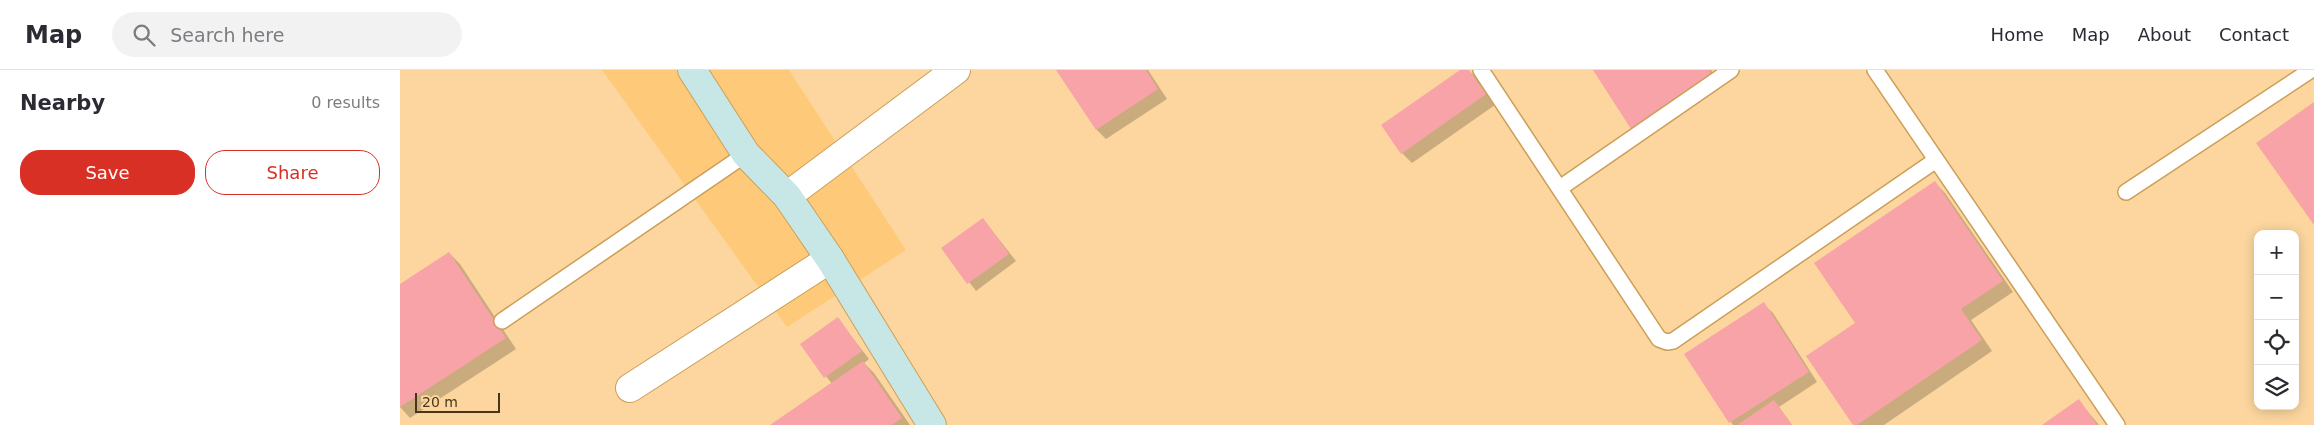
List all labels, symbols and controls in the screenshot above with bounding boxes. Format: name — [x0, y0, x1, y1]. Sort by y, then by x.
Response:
search box — [112, 12, 462, 57]
text: Map — [25, 21, 82, 49]
icon: search — [130, 21, 158, 49]
text: Search here — [170, 24, 284, 46]
text: Home — [1991, 24, 2044, 45]
text: Map — [2072, 24, 2110, 45]
text: About — [2138, 24, 2191, 45]
text: Contact — [2219, 24, 2289, 45]
text: Nearby — [20, 91, 105, 115]
text: 0 results — [311, 93, 380, 112]
button: Save — [20, 150, 195, 195]
button: Share — [205, 150, 380, 195]
map controls — [2254, 230, 2299, 410]
button: + — [2254, 230, 2299, 275]
button: − — [2254, 275, 2299, 320]
button: locate — [2254, 320, 2299, 365]
button: layers — [2254, 365, 2299, 410]
scale bar — [415, 390, 500, 413]
text: 20 m — [422, 394, 458, 410]

